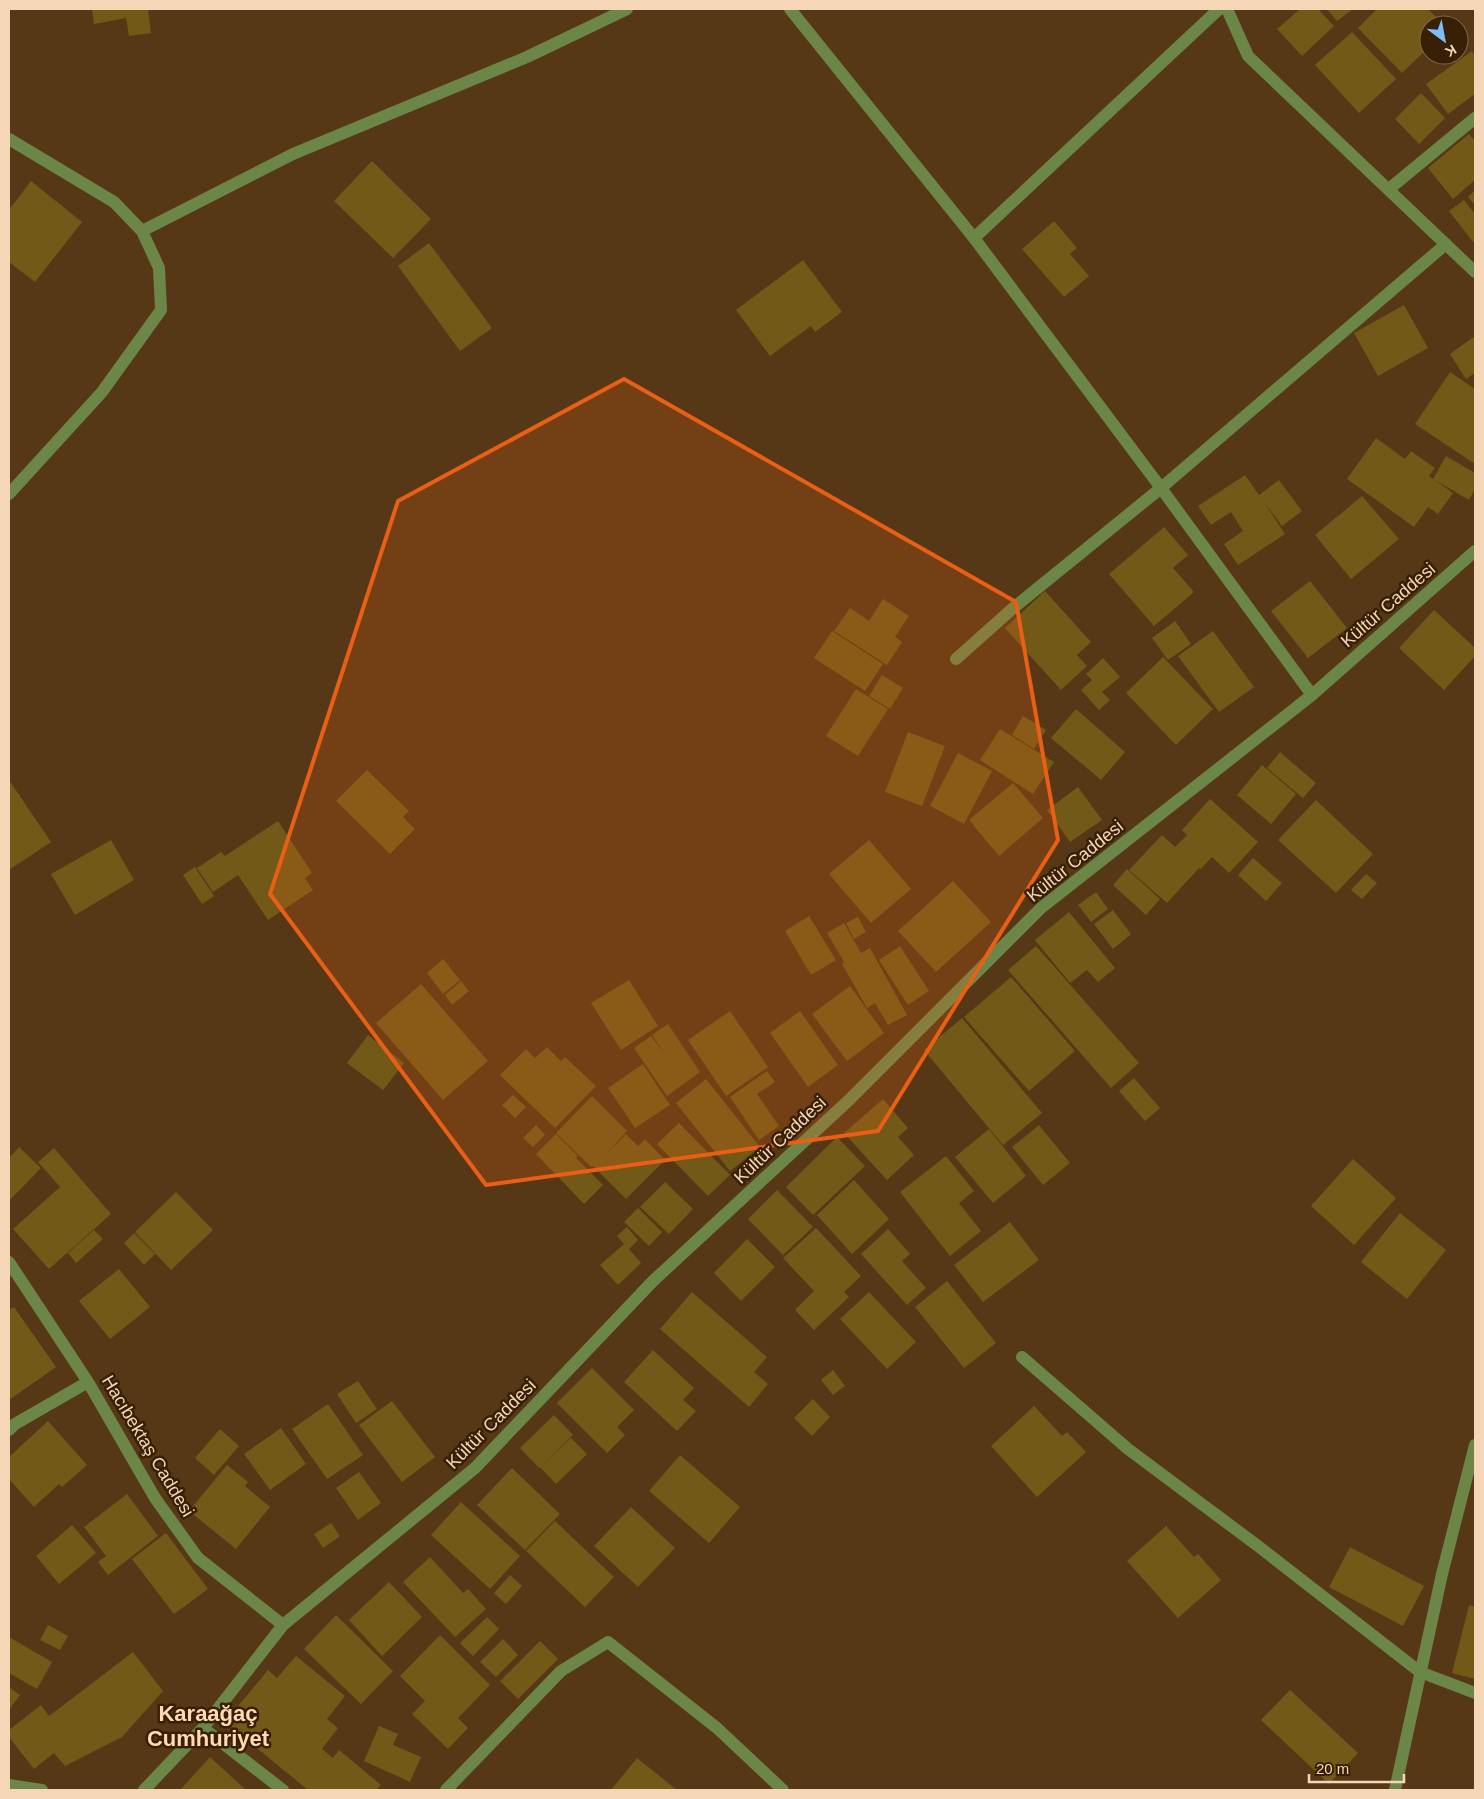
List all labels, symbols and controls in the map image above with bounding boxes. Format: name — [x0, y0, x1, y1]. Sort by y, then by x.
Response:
north arrow — [1419, 15, 1469, 65]
text: K — [1442, 42, 1459, 60]
street label: Kültür Caddesi — [1337, 559, 1439, 651]
street label: Kültür Caddesi — [1023, 816, 1127, 906]
street label: Kültür Caddesi — [730, 1092, 830, 1188]
street label: Hacıbektaş Caddesi — [98, 1372, 198, 1520]
street label: Kültür Caddesi — [442, 1375, 540, 1473]
district label: Karaağaç Cumhuriyet — [147, 1701, 270, 1751]
scale bar — [1309, 1752, 1404, 1784]
text: 20 m — [1316, 1760, 1349, 1777]

